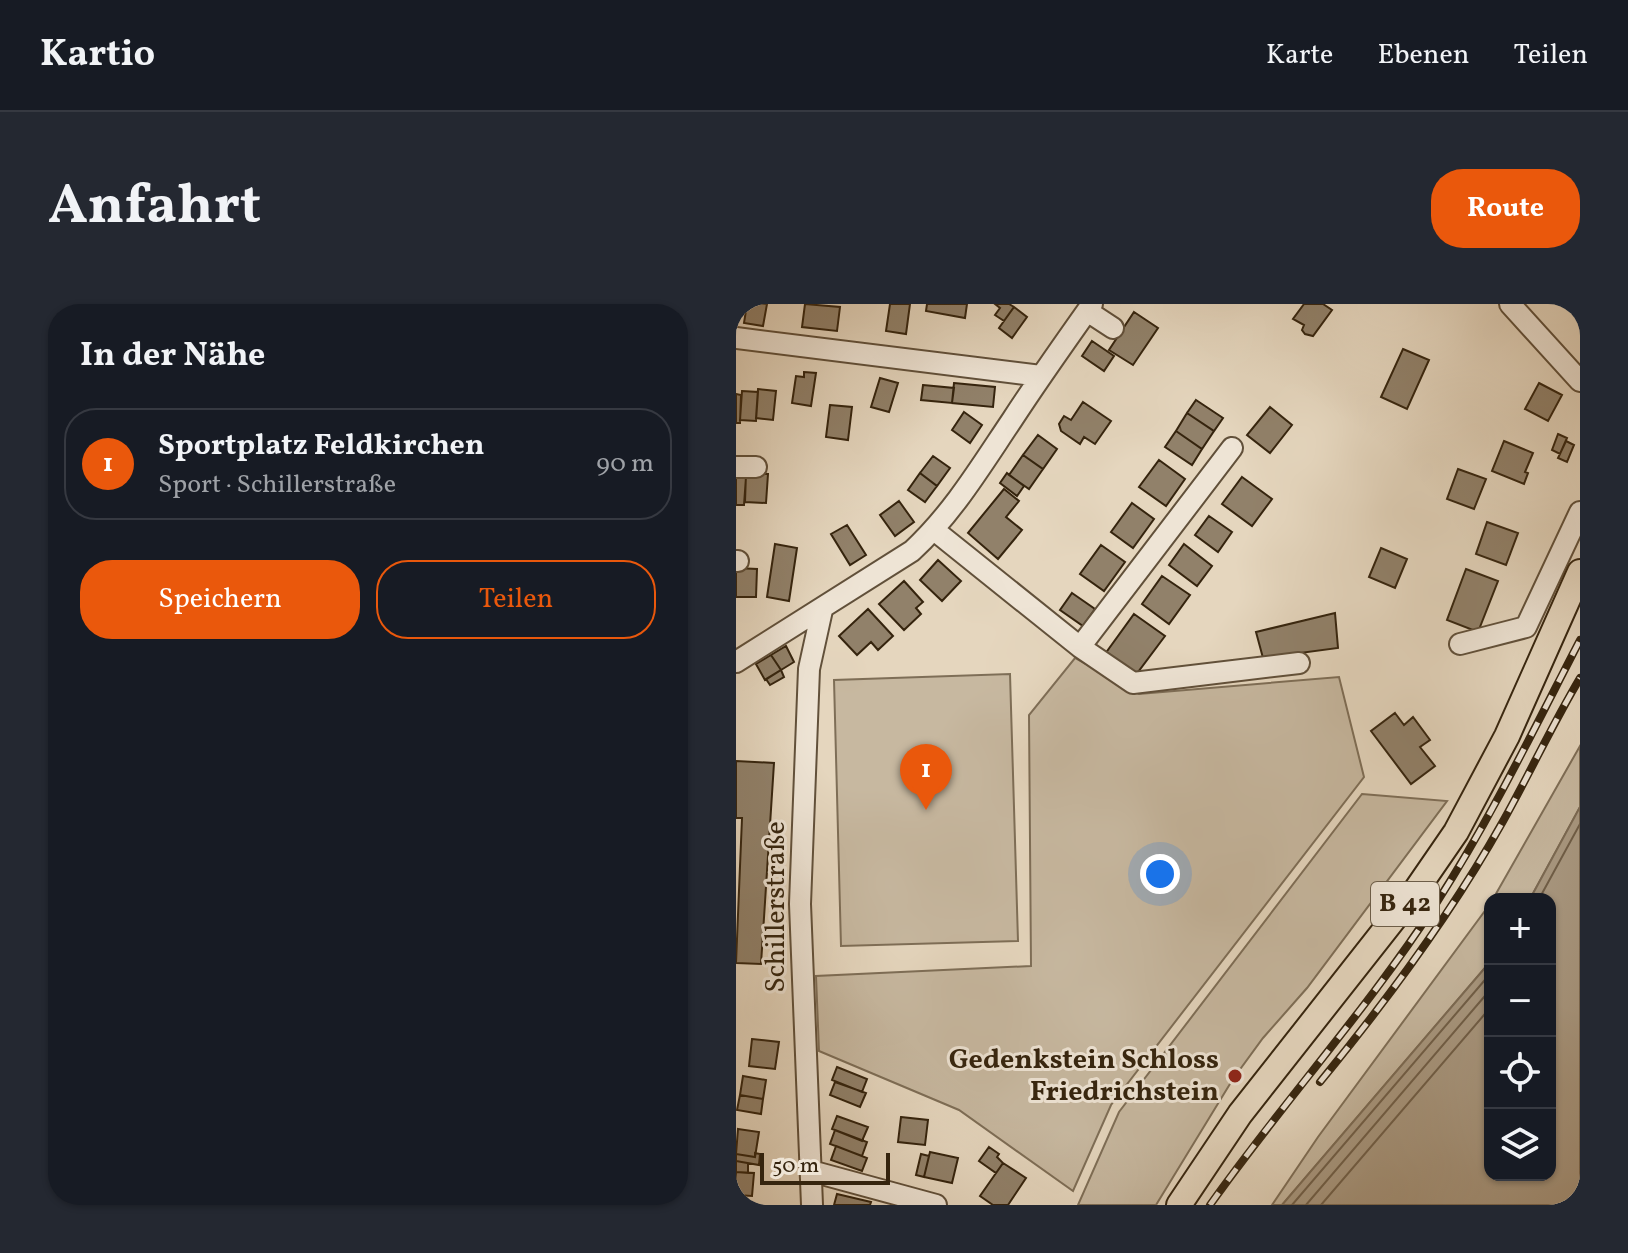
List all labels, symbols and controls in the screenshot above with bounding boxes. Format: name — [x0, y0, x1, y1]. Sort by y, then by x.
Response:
text: Kartio — [40, 29, 155, 82]
text: Karte — [1266, 36, 1333, 75]
text: Ebenen — [1377, 36, 1470, 75]
text: Teilen — [1514, 36, 1588, 75]
text: Anfahrt — [48, 169, 261, 247]
button: Route — [1431, 169, 1580, 248]
text: In der Nähe — [80, 333, 265, 380]
text: Sportplatz Feldkirchen — [158, 425, 485, 467]
text: 1 — [103, 446, 113, 482]
text: 90 m — [596, 446, 654, 482]
text: Sport · Schillerstraße — [158, 467, 396, 503]
button: Speichern — [80, 560, 360, 639]
button: Teilen — [376, 560, 656, 639]
pin: 1 — [900, 744, 952, 810]
street label: Schillerstraße — [757, 821, 796, 993]
your location — [1140, 854, 1180, 894]
road number: B 42 — [1371, 882, 1439, 926]
map controls — [1484, 893, 1556, 1181]
button: + — [1484, 893, 1556, 965]
button: − — [1484, 965, 1556, 1037]
button: locate — [1484, 1037, 1556, 1109]
place label: Gedenkstein Schloss Friedrichstein — [949, 1041, 1219, 1112]
marker: Gedenkstein Schloss Friedrichstein — [1226, 1067, 1244, 1085]
button: layers — [1484, 1109, 1556, 1181]
scale bar — [760, 1149, 890, 1185]
text: 50 m — [772, 1151, 819, 1182]

